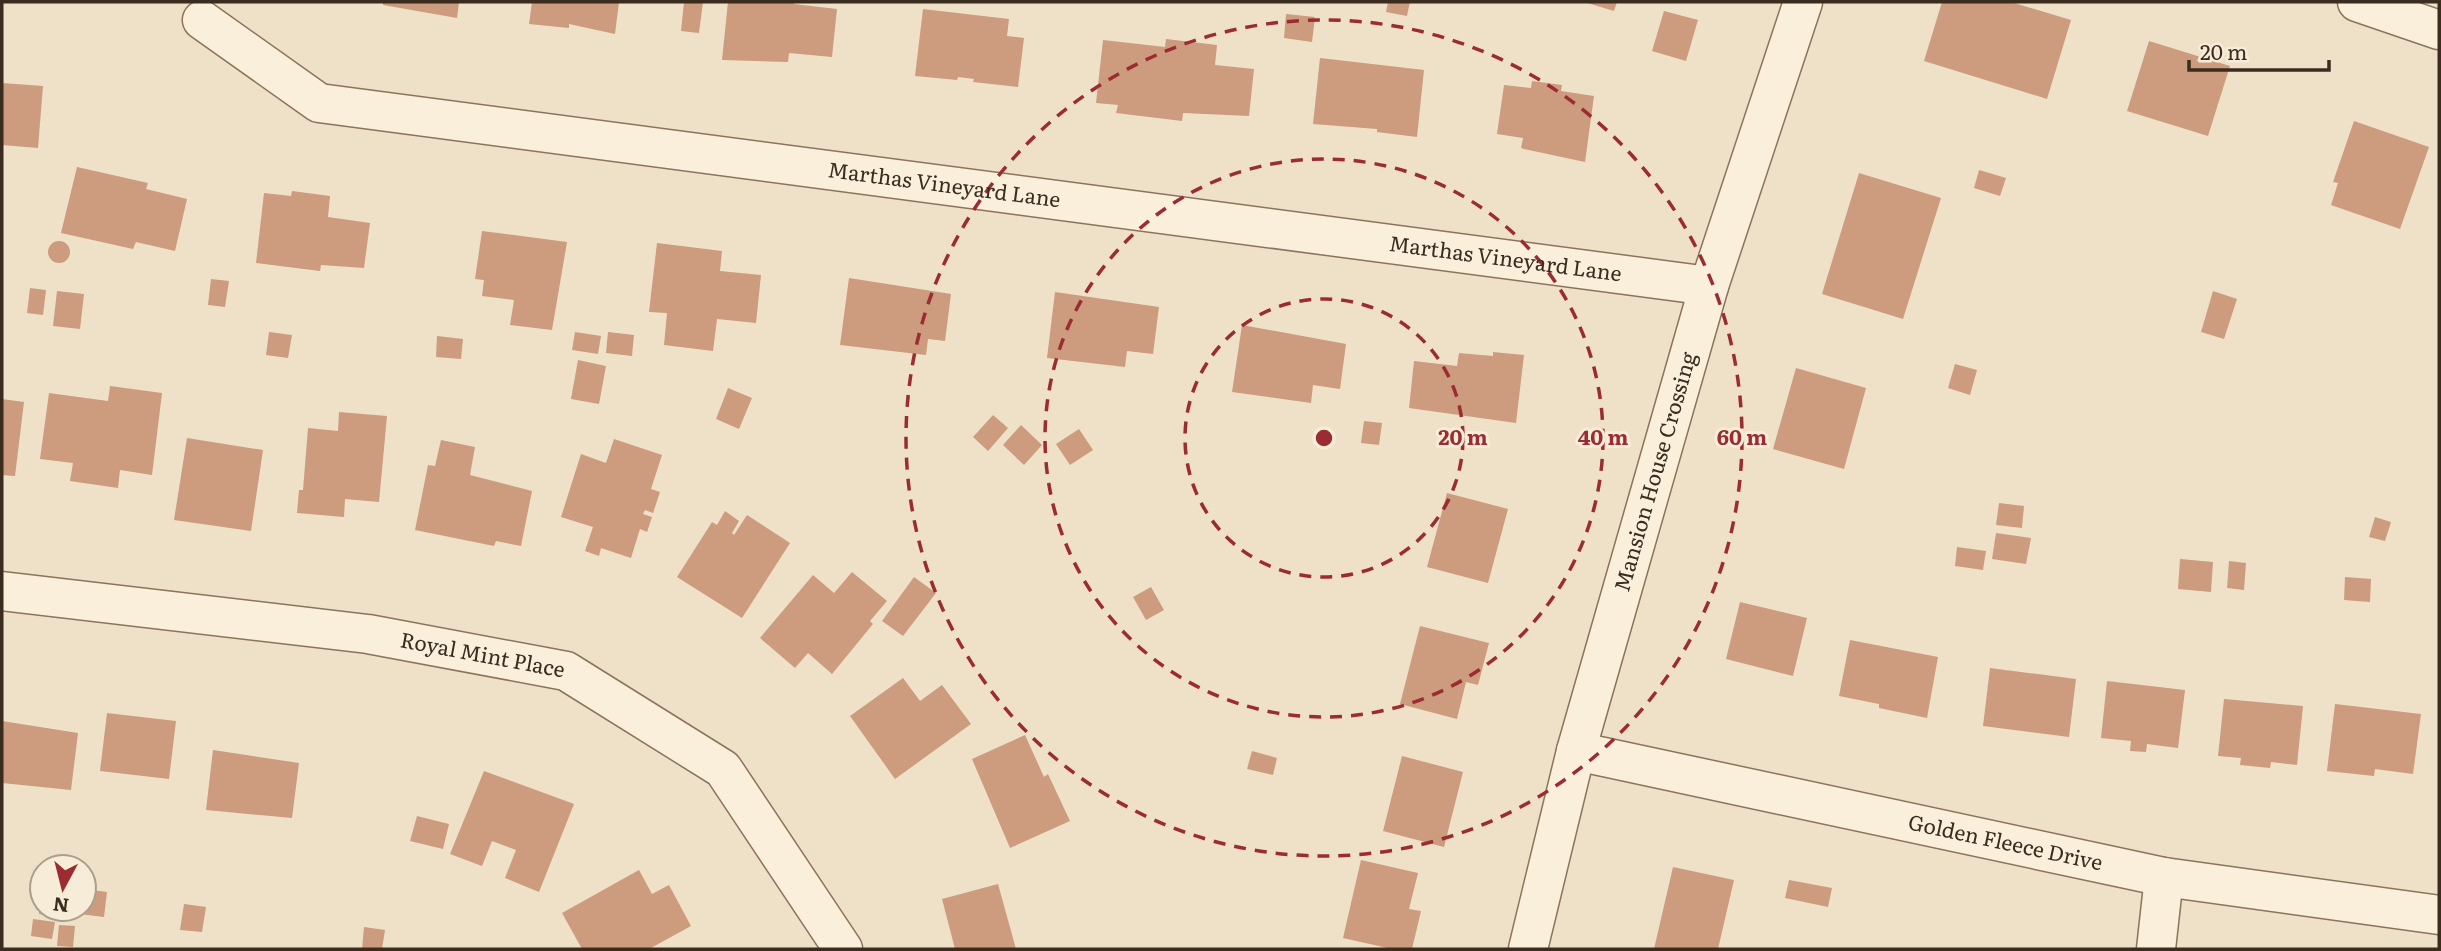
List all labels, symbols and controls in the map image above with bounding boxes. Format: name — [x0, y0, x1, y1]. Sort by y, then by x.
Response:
scale bar — [2189, 28, 2329, 72]
text: 20 m — [2200, 35, 2247, 66]
street label: Marthas Vineyard Lane — [826, 152, 1063, 214]
street label: Marthas Vineyard Lane — [1387, 226, 1624, 287]
street label: Mansion House Crossing — [1604, 348, 1702, 595]
text: 20 m — [1438, 420, 1488, 451]
text: 40 m — [1578, 420, 1628, 451]
text: 60 m — [1717, 420, 1767, 451]
centre of rings — [1312, 426, 1336, 450]
street label: Royal Mint Place — [398, 622, 568, 684]
street label: Golden Fleece Drive — [1906, 805, 2106, 876]
north arrow — [28, 853, 98, 923]
text: N — [51, 891, 70, 921]

